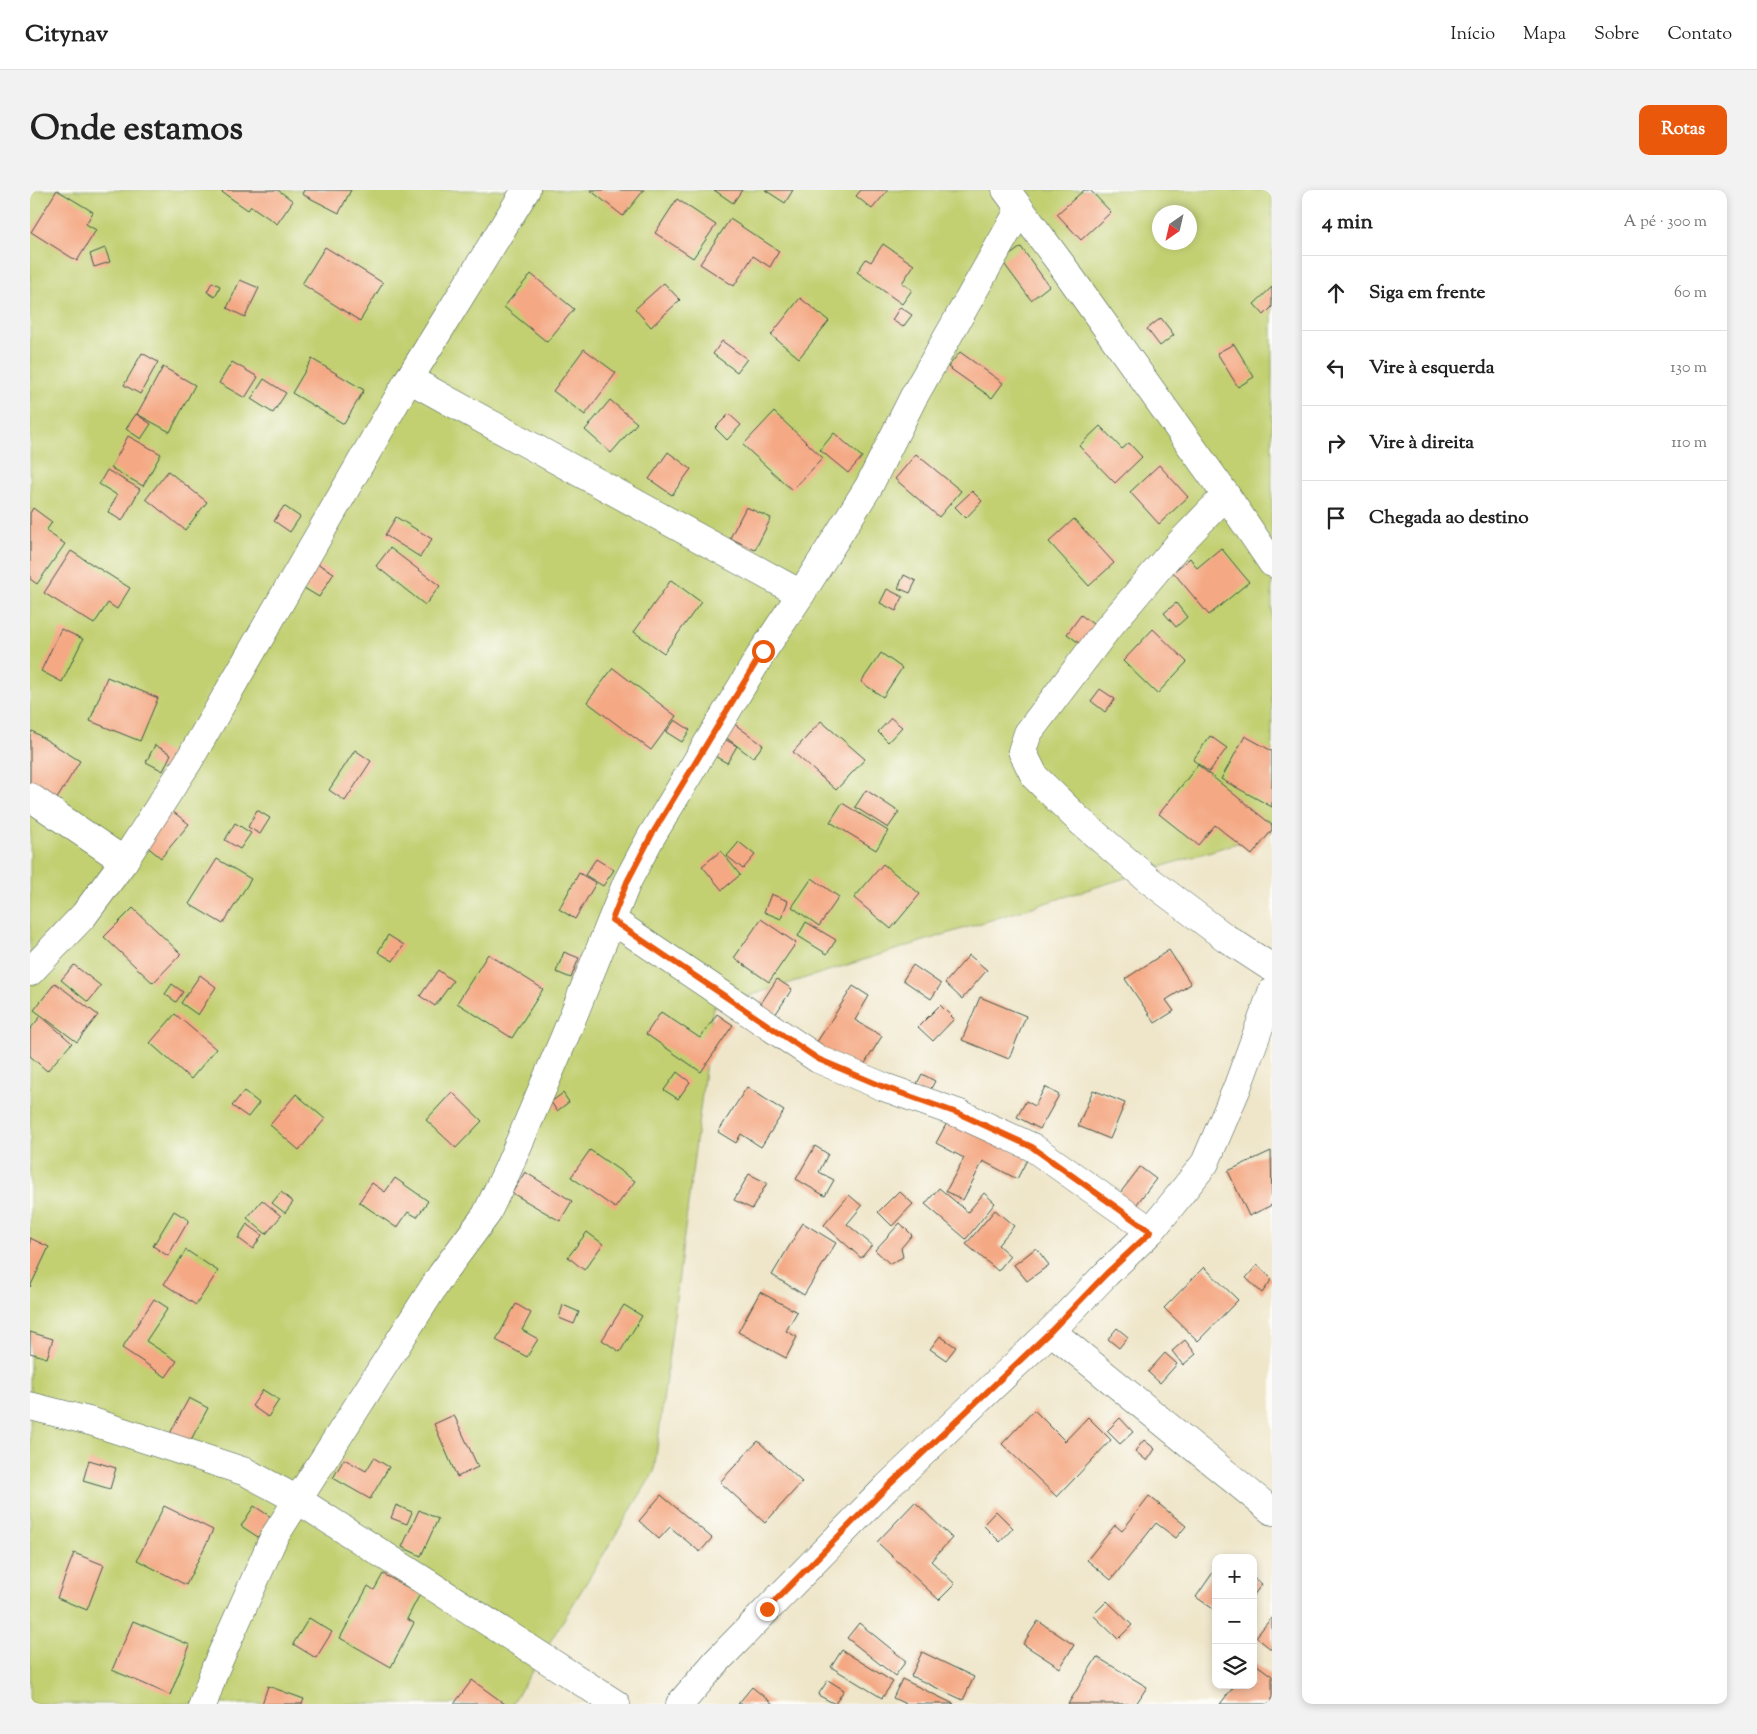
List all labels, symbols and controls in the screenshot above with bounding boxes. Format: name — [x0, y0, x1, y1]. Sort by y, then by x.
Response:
text: Citynav — [25, 18, 108, 52]
text: Início — [1450, 22, 1495, 48]
text: Mapa — [1523, 22, 1566, 48]
text: Sobre — [1594, 22, 1639, 48]
text: Contato — [1667, 22, 1732, 48]
text: Onde estamos — [30, 105, 243, 156]
button: Rotas — [1639, 105, 1727, 155]
north arrow — [1152, 205, 1197, 250]
text: 4 min — [1322, 208, 1373, 238]
text: A pé · 300 m — [1624, 211, 1707, 234]
icon: ahead — [1322, 279, 1350, 307]
text: Siga em frente — [1369, 280, 1485, 307]
text: 60 m — [1674, 282, 1707, 305]
icon: left — [1322, 354, 1350, 382]
text: Vire à esquerda — [1369, 355, 1495, 382]
text: 130 m — [1670, 357, 1707, 380]
icon: right — [1322, 429, 1350, 457]
text: Vire à direita — [1369, 430, 1474, 457]
text: 110 m — [1671, 432, 1707, 455]
icon: arrive — [1322, 504, 1350, 532]
text: Chegada ao destino — [1369, 505, 1529, 532]
route start — [752, 640, 775, 663]
map controls — [1212, 1554, 1257, 1689]
button: + — [1212, 1554, 1257, 1599]
route end — [756, 1598, 779, 1621]
button: − — [1212, 1599, 1257, 1644]
button: layers — [1212, 1644, 1257, 1689]

